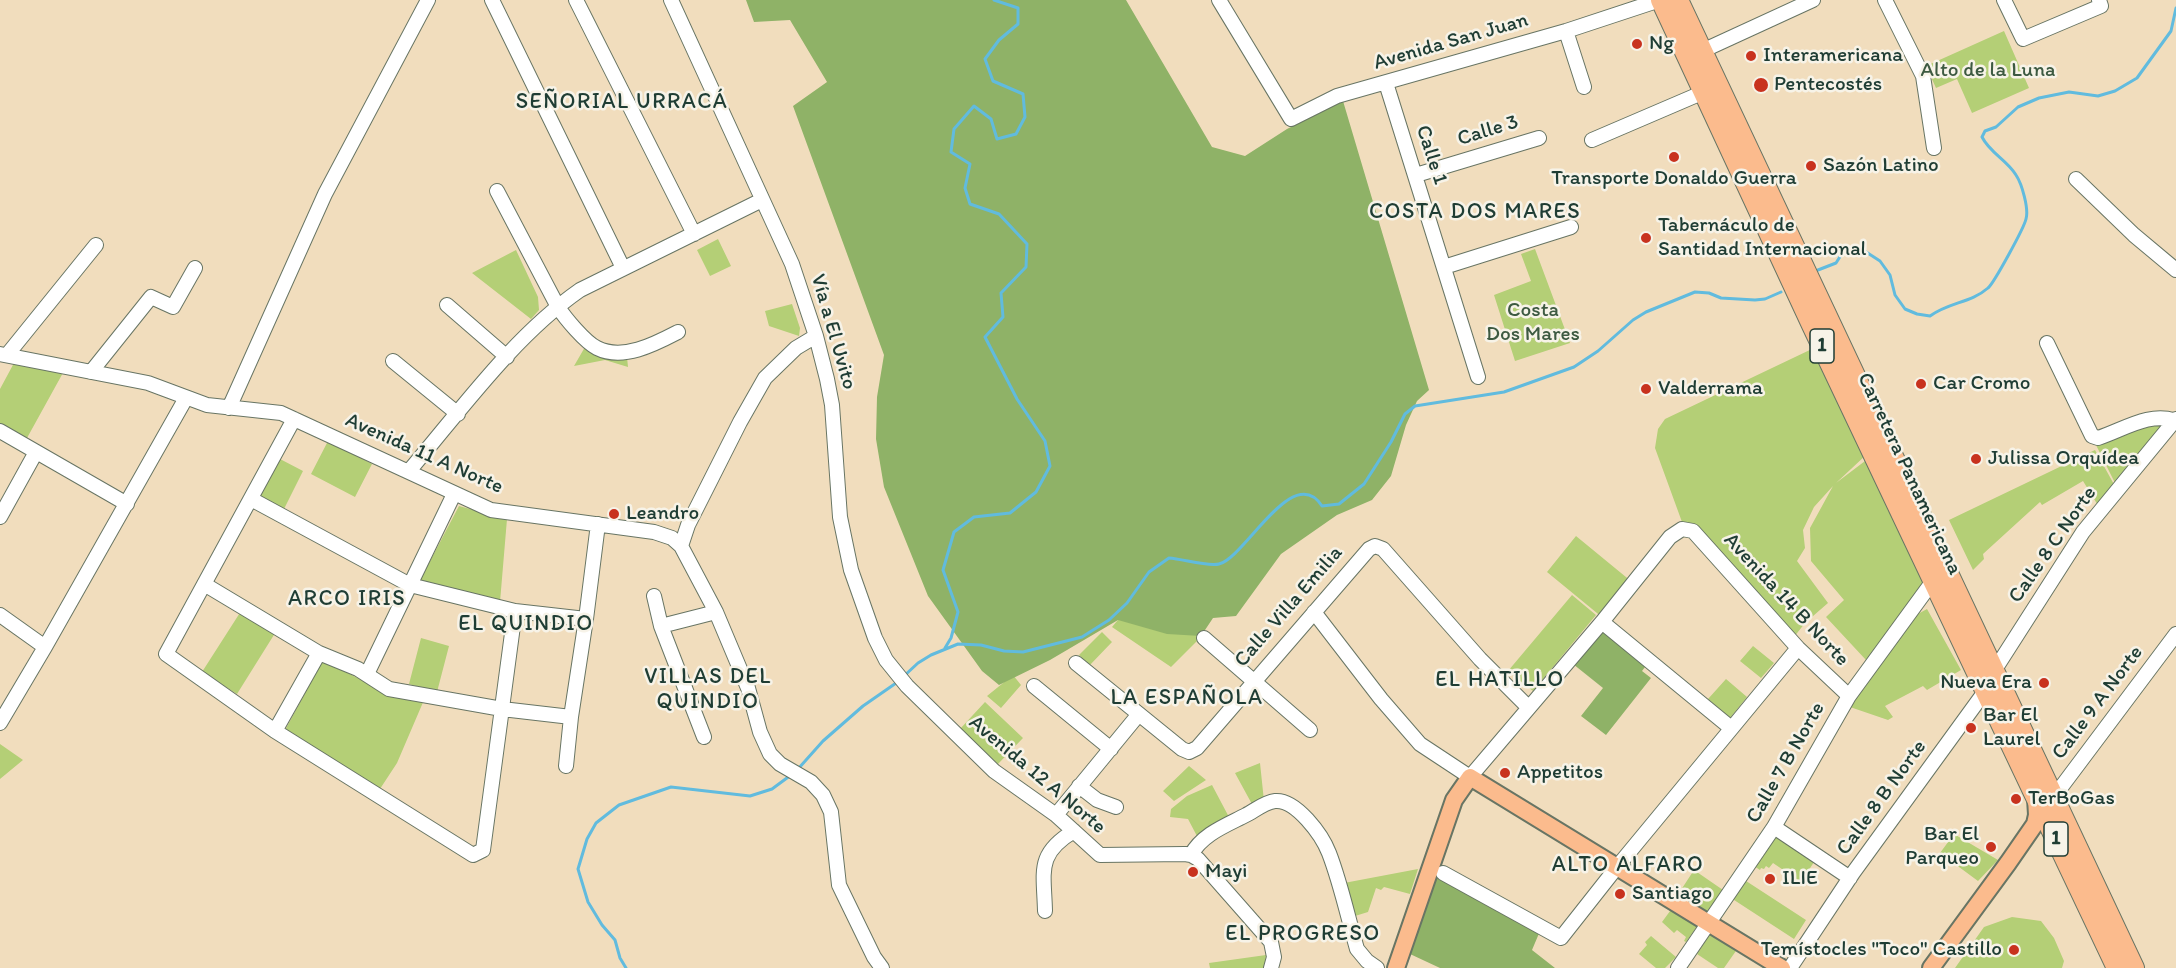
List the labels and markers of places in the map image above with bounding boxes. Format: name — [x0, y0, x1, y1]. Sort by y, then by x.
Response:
place label: Ng — [1649, 31, 1674, 57]
marker: Ng — [1630, 37, 1644, 51]
place label: Interamericana — [1763, 43, 1903, 69]
marker: Interamericana — [1744, 49, 1758, 63]
place label: Pentecostés — [1774, 72, 1882, 98]
marker: Pentecostés — [1752, 76, 1770, 94]
marker: Transporte Donaldo Guerra — [1667, 150, 1681, 164]
place label: Sazón Latino — [1823, 153, 1939, 179]
marker: Sazón Latino — [1804, 159, 1818, 173]
place label: Transporte Donaldo Guerra — [1551, 166, 1797, 192]
place label: Tabernáculo de Santidad Internacional — [1658, 213, 1866, 263]
marker: Tabernáculo de Santidad Internacional — [1639, 231, 1653, 245]
place label: Car Cromo — [1933, 371, 2030, 397]
place label: Valderrama — [1658, 376, 1763, 402]
marker: Car Cromo — [1914, 377, 1928, 391]
marker: Valderrama — [1639, 382, 1653, 396]
place label: Julissa Orquídea — [1988, 446, 2139, 472]
marker: Julissa Orquídea — [1969, 452, 1983, 466]
place label: Leandro — [626, 501, 699, 527]
marker: Leandro — [607, 507, 621, 521]
place label: Nueva Era — [1940, 670, 2032, 696]
marker: Nueva Era — [2037, 676, 2051, 690]
place label: Bar El Laurel — [1983, 703, 2040, 753]
marker: Bar El Laurel — [1964, 721, 1978, 735]
place label: Appetitos — [1517, 760, 1603, 786]
marker: Appetitos — [1498, 766, 1512, 780]
place label: TerBoGas — [2028, 786, 2115, 812]
marker: TerBoGas — [2009, 792, 2023, 806]
place label: Bar El Parqueo — [1905, 822, 1979, 872]
marker: Bar El Parqueo — [1984, 840, 1998, 854]
place label: Mayi — [1205, 859, 1247, 885]
marker: Mayi — [1186, 865, 1200, 879]
place label: ILIE — [1782, 866, 1818, 892]
marker: ILIE — [1763, 872, 1777, 886]
place label: Santiago — [1632, 881, 1712, 907]
marker: Santiago — [1613, 887, 1627, 901]
place label: Temístocles "Toco" Castillo — [1761, 937, 2002, 963]
marker: Temístocles "Toco" Castillo — [2007, 943, 2021, 957]

